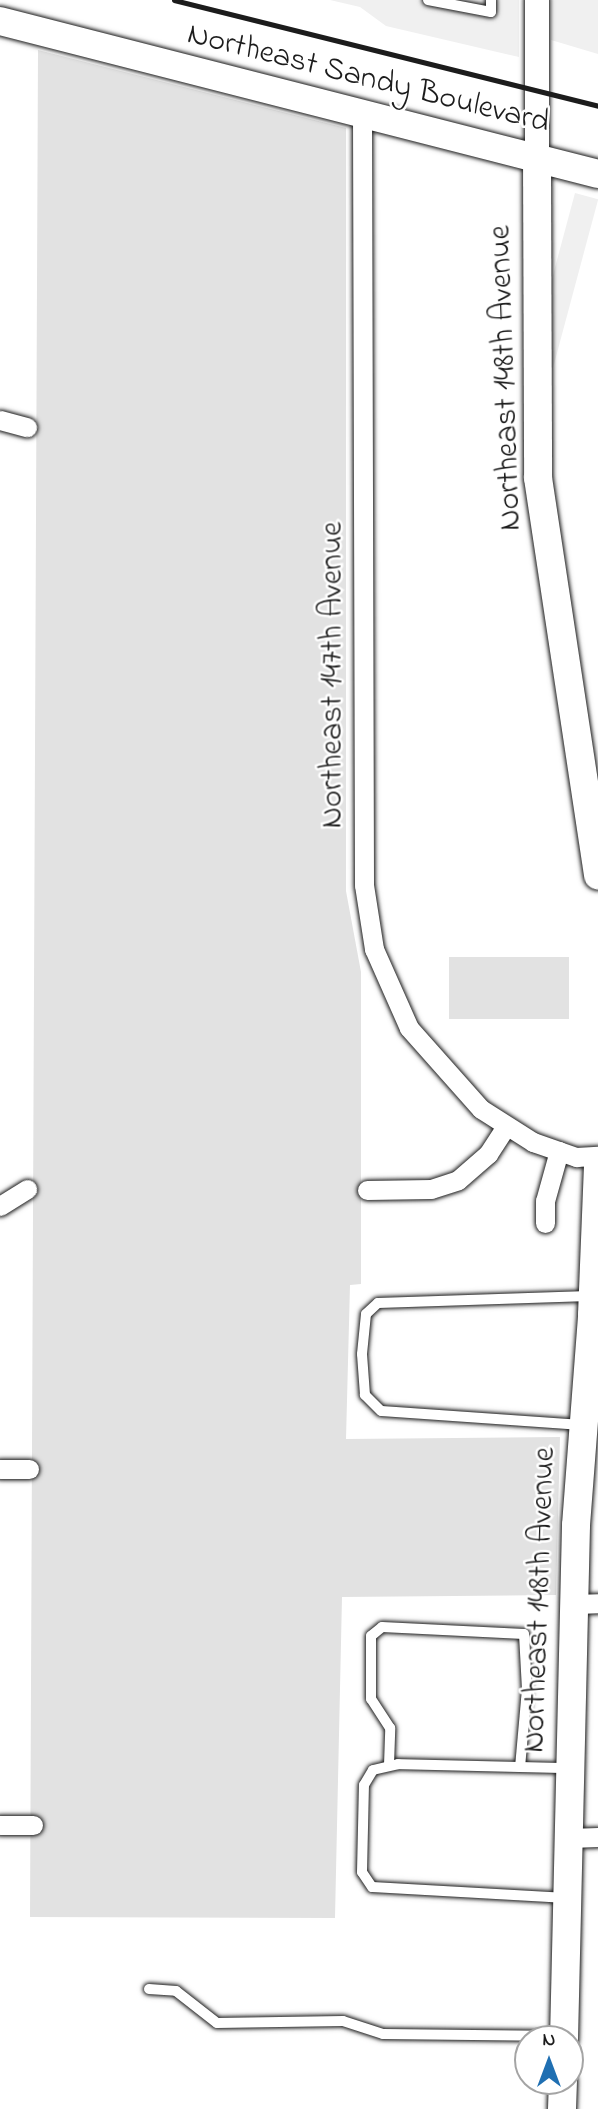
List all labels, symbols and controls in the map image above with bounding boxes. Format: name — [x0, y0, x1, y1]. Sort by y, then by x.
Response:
street label: Northeast Sandy Boulevard — [183, 16, 553, 144]
street label: Northeast 148th Avenue — [482, 225, 532, 531]
street label: Northeast 147th Avenue — [315, 522, 353, 828]
street label: Northeast 148th Avenue — [516, 1447, 566, 1753]
north arrow — [514, 2025, 584, 2095]
text: N — [543, 2027, 555, 2054]

